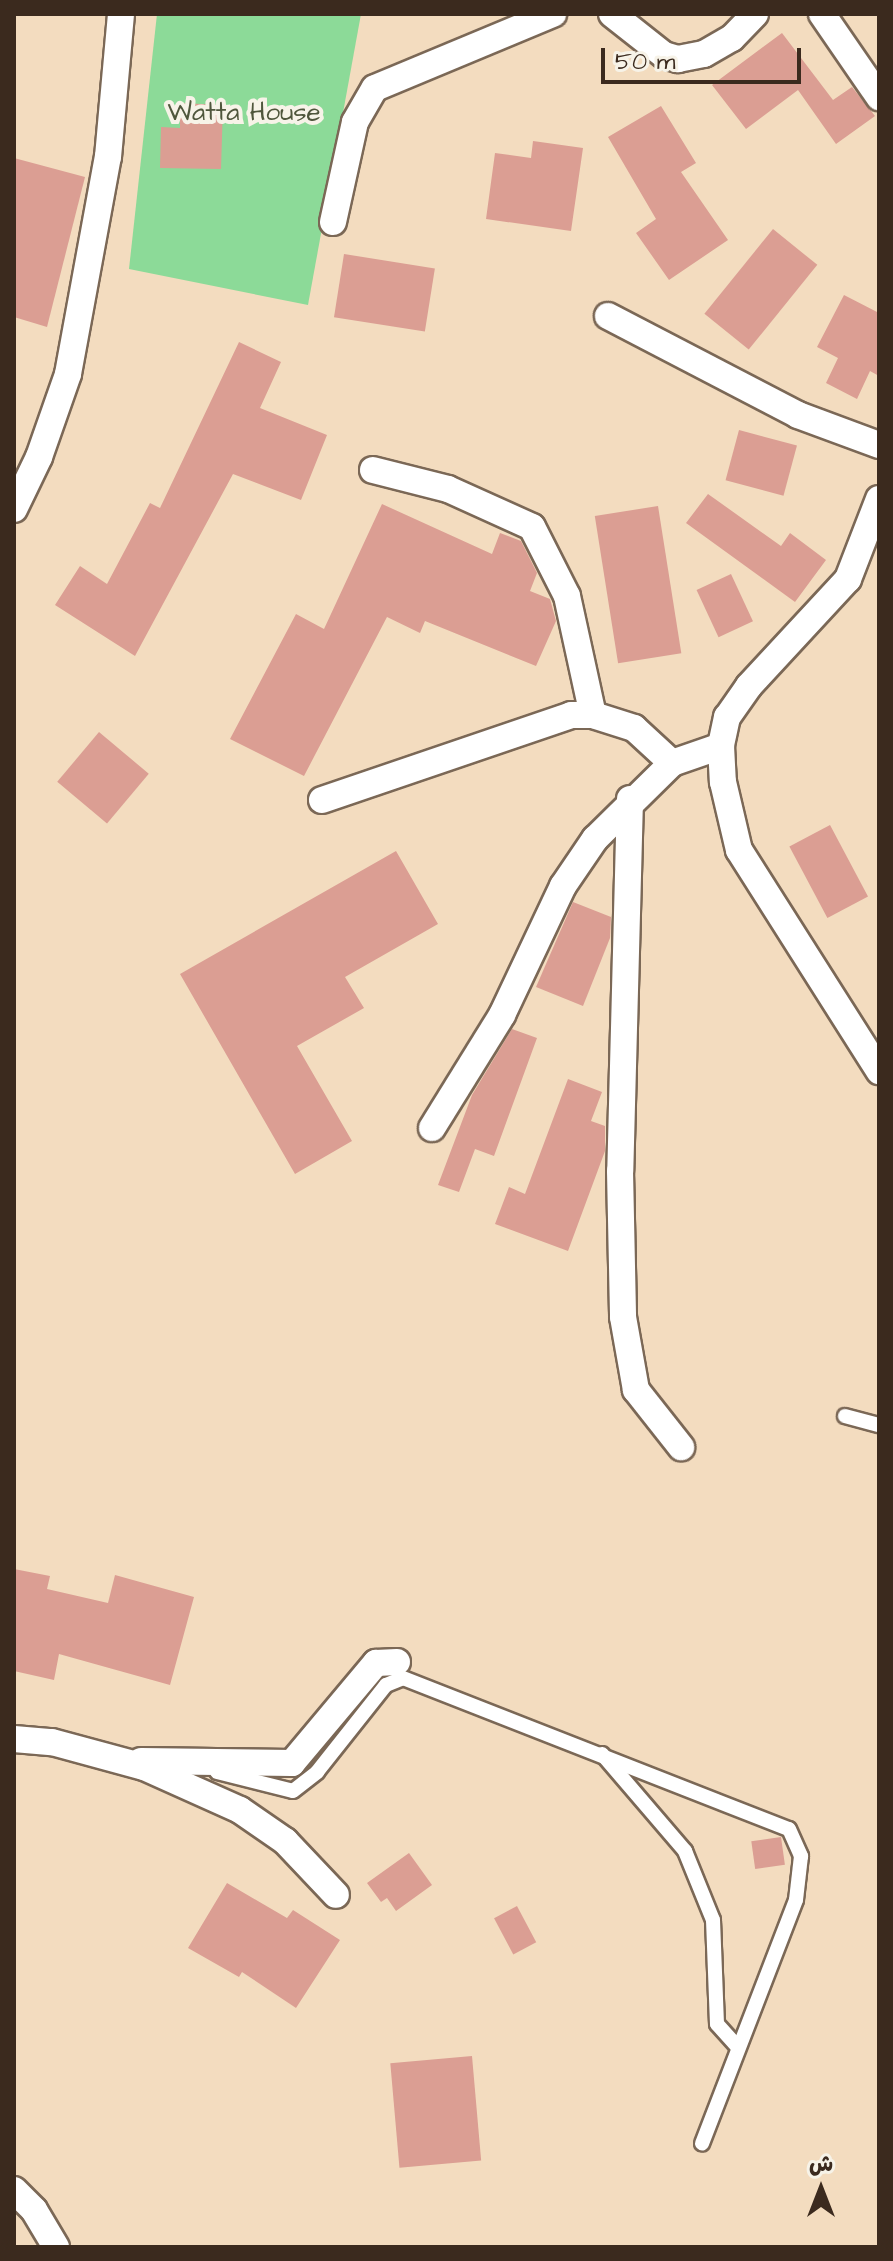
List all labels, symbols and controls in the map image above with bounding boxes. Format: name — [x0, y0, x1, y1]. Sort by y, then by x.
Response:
scale bar — [605, 32, 805, 82]
text: 50 m — [615, 45, 675, 79]
park label: Watta House — [167, 97, 321, 129]
north arrow — [781, 2149, 861, 2229]
text: ش — [809, 2149, 833, 2180]

